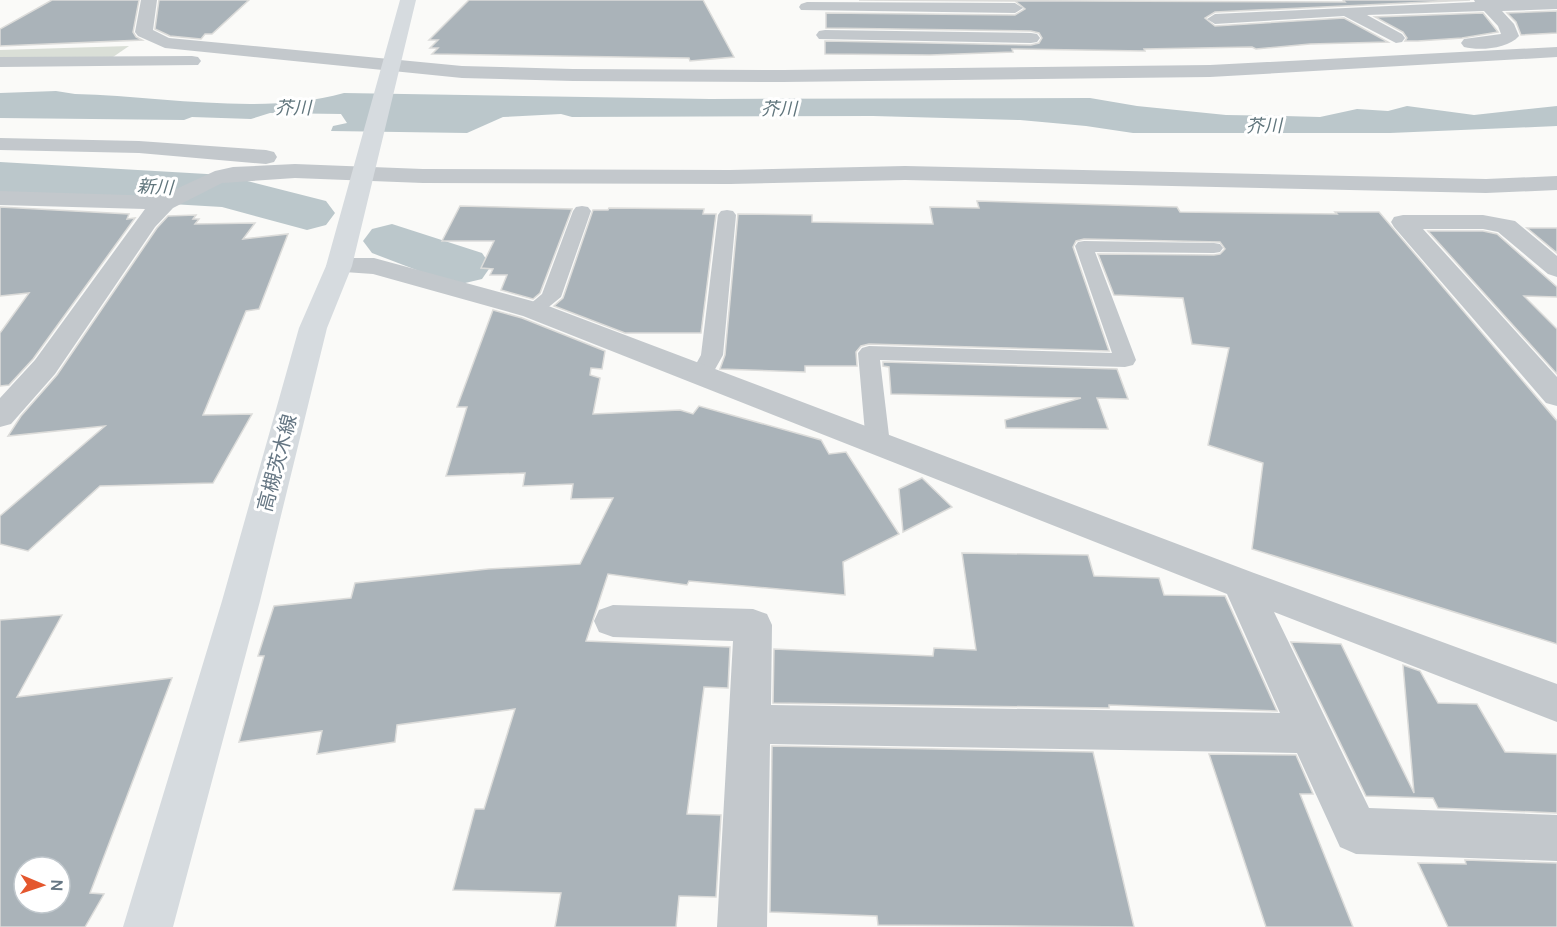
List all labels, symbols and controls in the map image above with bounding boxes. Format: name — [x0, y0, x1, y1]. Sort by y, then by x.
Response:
water label: 芥川 — [275, 95, 313, 119]
water label: 芥川 — [761, 96, 799, 120]
water label: 芥川 — [1246, 113, 1284, 137]
water label: 新川 — [136, 173, 176, 199]
street label: 高槻茨木線 — [251, 411, 302, 515]
north arrow — [12, 855, 72, 915]
text: N — [46, 879, 68, 892]

